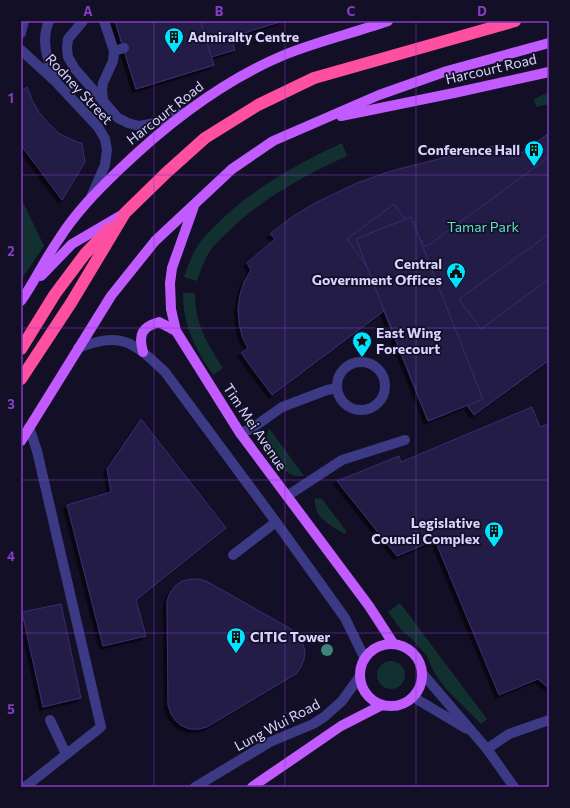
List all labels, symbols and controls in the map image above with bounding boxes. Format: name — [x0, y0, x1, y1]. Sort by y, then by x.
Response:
text: A — [83, 3, 93, 19]
text: B — [215, 3, 224, 19]
text: C — [347, 3, 356, 19]
text: D — [477, 3, 487, 19]
building icon: Admiralty Centre — [163, 26, 185, 54]
place label: Admiralty Centre — [188, 28, 299, 45]
street label: Rodney Street — [42, 50, 116, 128]
street label: Harcourt Road — [444, 50, 538, 87]
street label: Harcourt Road — [123, 77, 207, 148]
text: 1 — [8, 90, 14, 106]
building icon: Conference Hall — [523, 139, 545, 167]
place label: Conference Hall — [418, 141, 520, 158]
park label: Tamar Park — [447, 218, 520, 235]
text: 2 — [7, 243, 15, 259]
place label: Central Government Offices — [312, 255, 442, 288]
public building icon: Central Government Offices — [445, 261, 467, 289]
place label: East Wing Forecourt — [376, 324, 441, 357]
place icon: East Wing Forecourt — [351, 330, 373, 358]
street label: Tim Mei Avenue — [220, 380, 291, 473]
text: 3 — [7, 396, 15, 412]
place label: Legislative Council Complex — [371, 514, 480, 547]
building icon: Legislative Council Complex — [483, 520, 505, 548]
text: 4 — [7, 548, 15, 564]
building icon: CITIC Tower — [225, 626, 247, 654]
place label: CITIC Tower — [250, 628, 330, 645]
street label: Lung Wui Road — [231, 695, 322, 754]
text: 5 — [7, 701, 15, 717]

